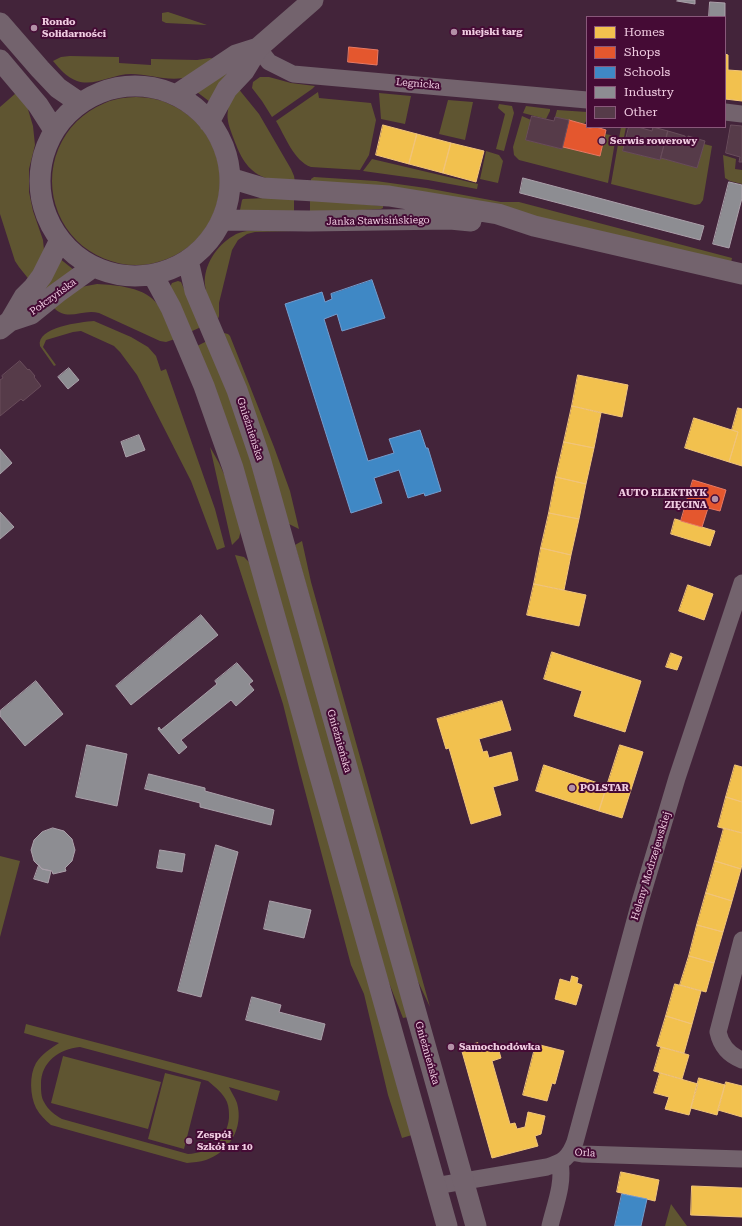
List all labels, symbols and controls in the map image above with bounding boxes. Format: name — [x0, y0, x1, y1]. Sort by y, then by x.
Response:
place label: Rondo Solidarności — [42, 16, 106, 40]
legend — [586, 16, 726, 128]
marker: Rondo Solidarności — [29, 23, 39, 33]
text: Homes — [624, 25, 664, 39]
place label: miejski targ — [462, 26, 522, 38]
marker: miejski targ — [449, 27, 459, 37]
text: Shops — [624, 45, 660, 59]
text: Schools — [624, 65, 670, 79]
street label: Legnicka — [396, 76, 440, 92]
text: Industry — [624, 85, 674, 99]
text: Other — [624, 105, 657, 119]
place label: Serwis rowerowy — [610, 135, 697, 147]
marker: Serwis rowerowy — [597, 136, 607, 146]
street label: Janka Stawisińskiego — [326, 214, 430, 228]
street label: Połczyńska — [27, 276, 79, 318]
street label: Gnieźnieńska — [234, 396, 266, 462]
place label: AUTO ELEKTRYK ZIĘCINA — [619, 487, 707, 510]
marker: AUTO ELEKTRYK ZIĘCINA — [710, 494, 720, 504]
street label: Gnieźnieńska — [324, 708, 354, 774]
place label: POLSTAR — [580, 782, 629, 794]
marker: POLSTAR — [567, 783, 577, 793]
street label: Heleny Modrzejewskiej — [629, 810, 673, 922]
street label: Gnieźnieńska — [412, 1020, 442, 1086]
place label: Samochodówka — [459, 1041, 540, 1053]
marker: Samochodówka — [446, 1042, 456, 1052]
place label: Zespół Szkół nr 10 — [197, 1129, 253, 1152]
marker: Zespół Szkół nr 10 — [184, 1136, 194, 1146]
street label: Orla — [574, 1146, 596, 1160]

